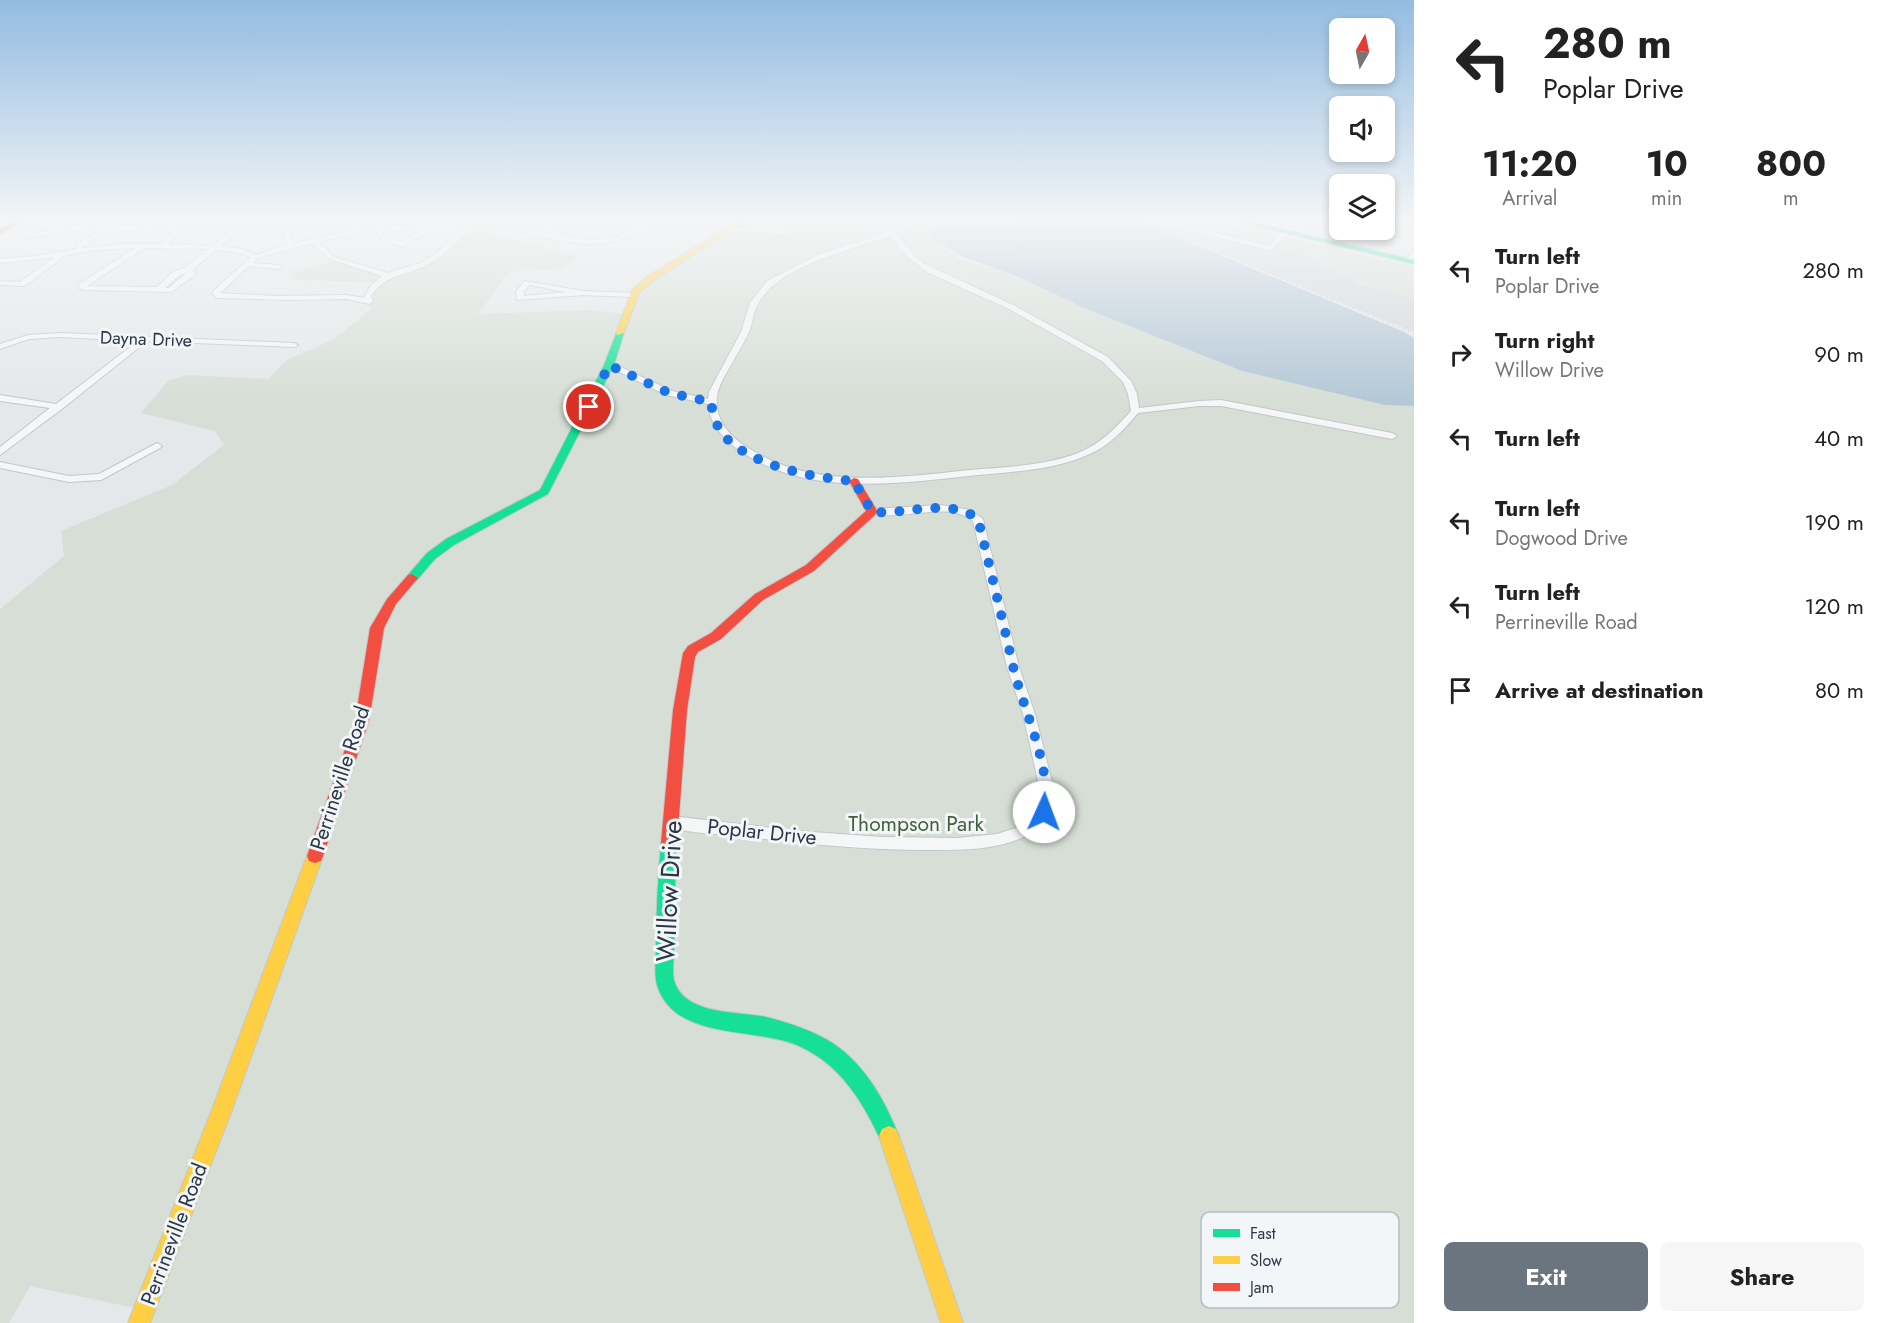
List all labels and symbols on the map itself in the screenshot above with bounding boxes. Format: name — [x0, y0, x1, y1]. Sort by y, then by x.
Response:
north arrow — [1329, 18, 1395, 84]
street label: Dayna Drive — [99, 324, 193, 354]
pin — [563, 381, 614, 432]
street label: Perrineville Road — [303, 702, 377, 854]
position arrow — [1012, 780, 1076, 844]
park label: Thompson Park — [848, 809, 984, 839]
street label: Poplar Drive — [706, 811, 818, 853]
street label: Willow Drive — [646, 819, 692, 963]
street label: Perrineville Road — [133, 1159, 215, 1309]
legend — [1201, 1212, 1399, 1308]
text: Fast — [1250, 1222, 1276, 1245]
text: Slow — [1250, 1249, 1282, 1272]
text: Jam — [1248, 1276, 1274, 1299]

